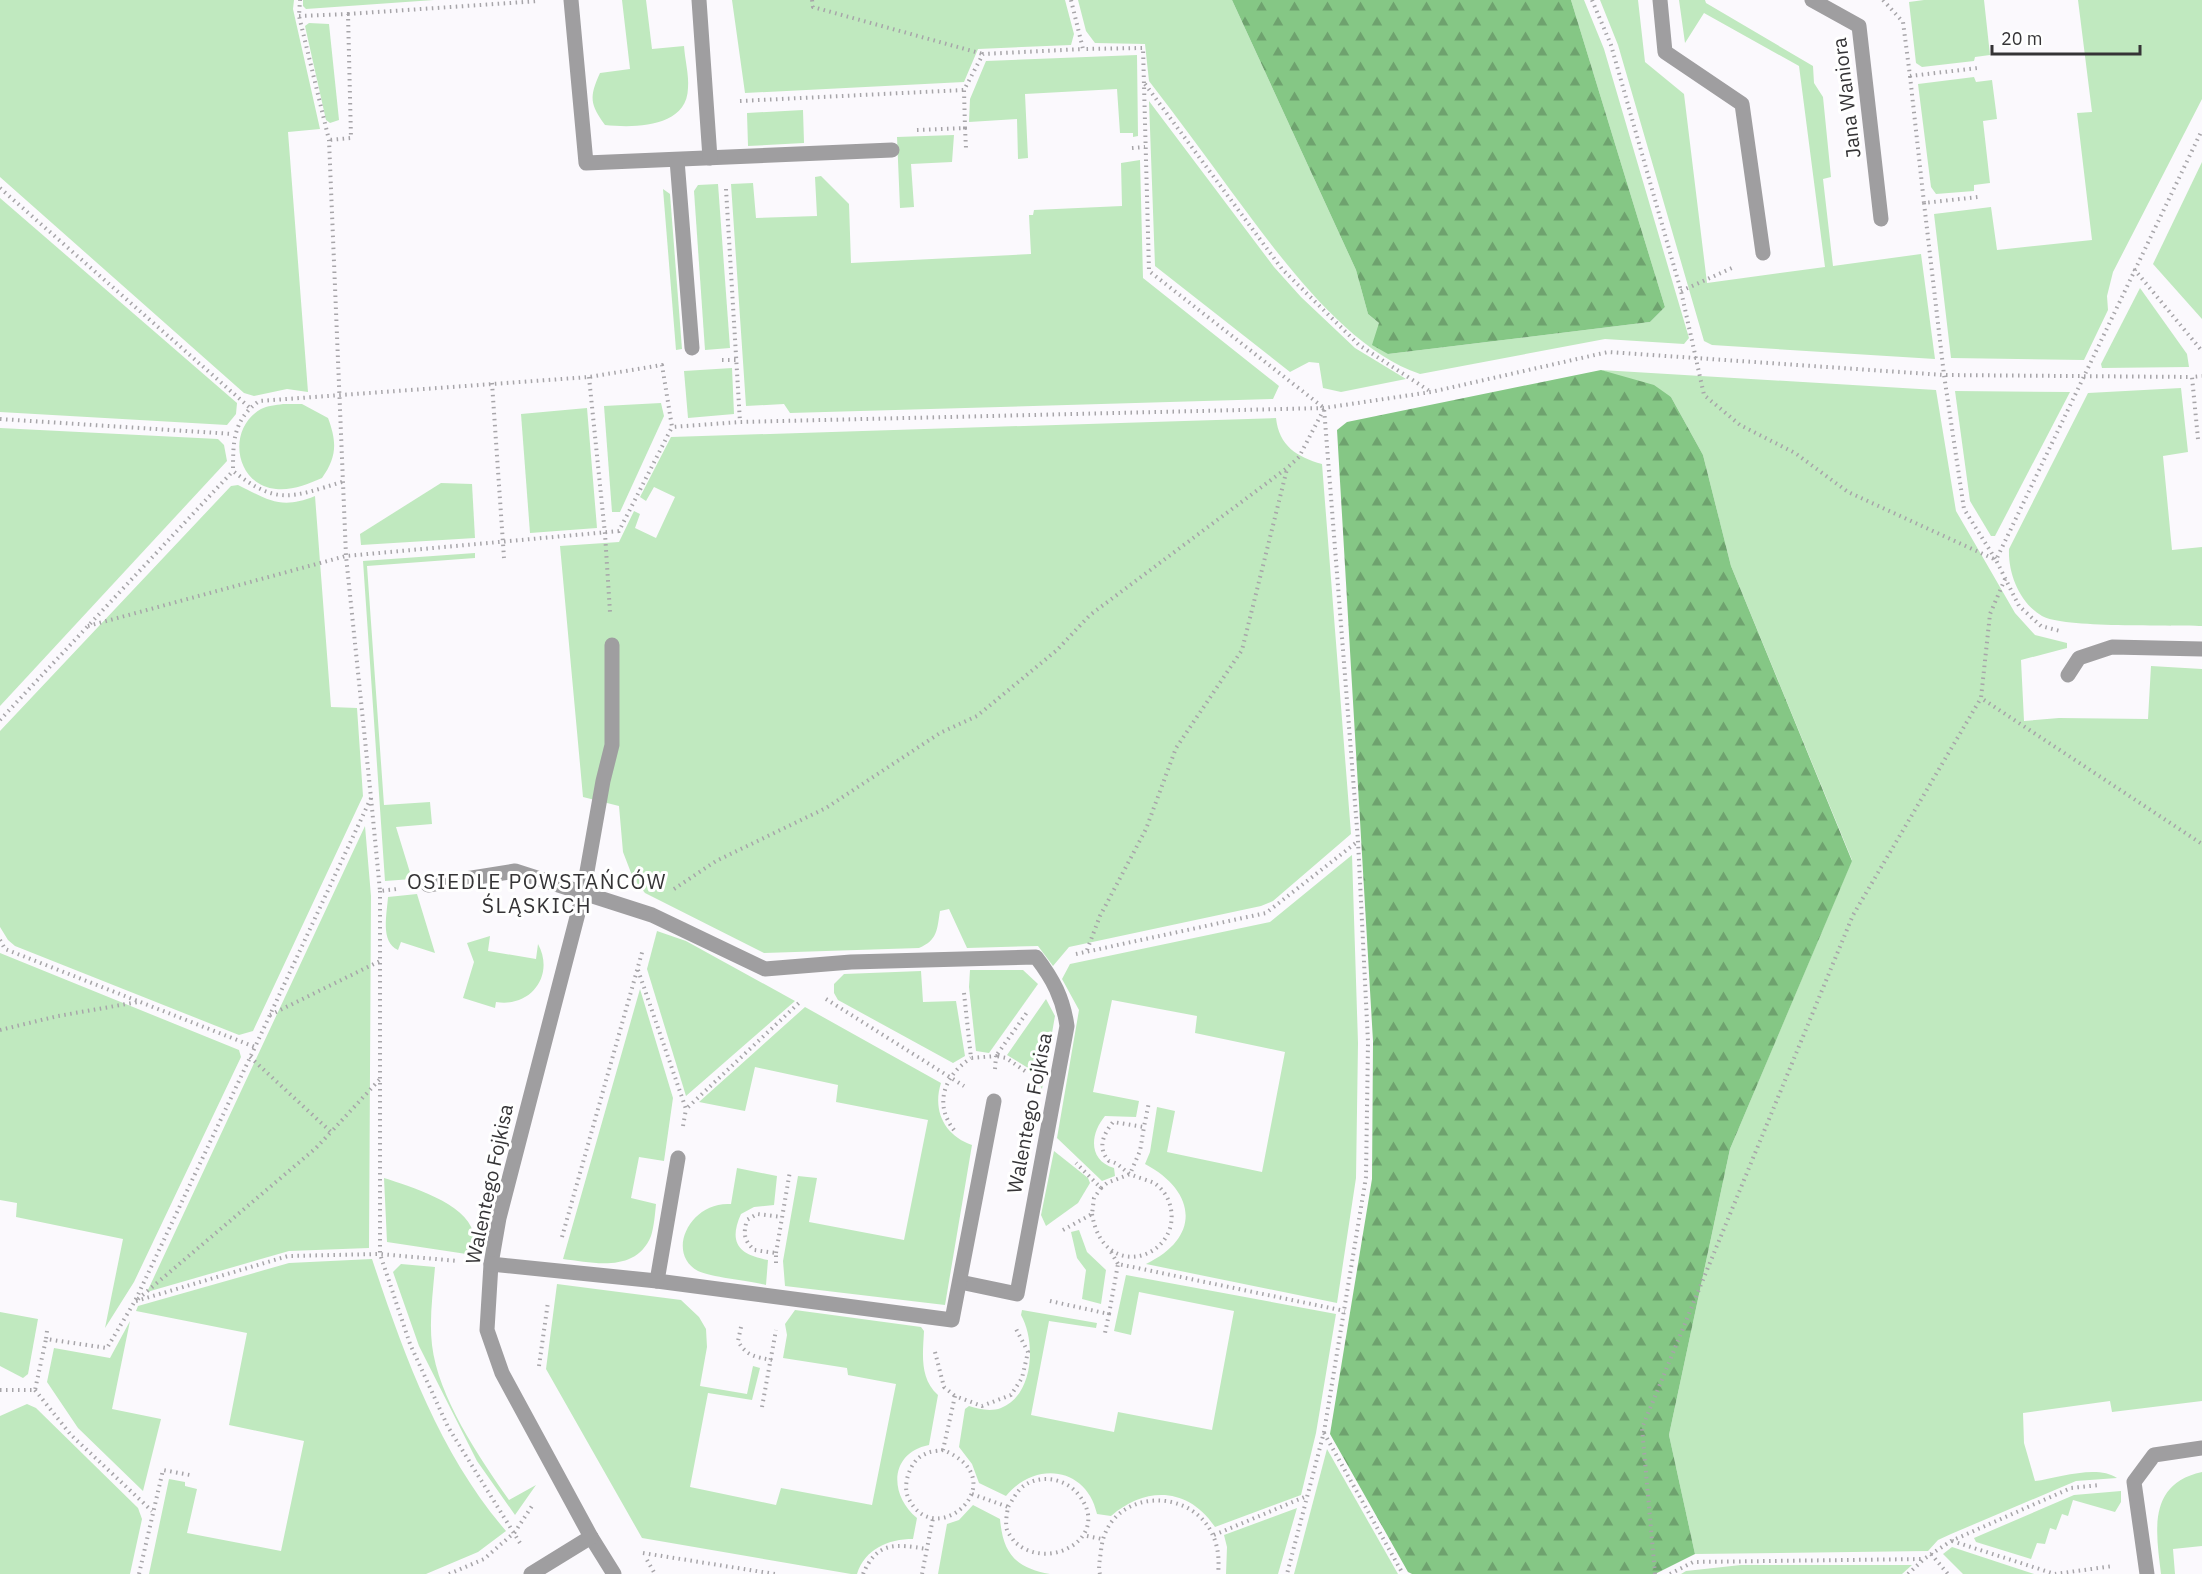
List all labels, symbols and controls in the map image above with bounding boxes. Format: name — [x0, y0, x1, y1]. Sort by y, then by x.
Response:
scale bar — [1992, 18, 2140, 56]
text: 20 m — [2001, 27, 2043, 50]
street label: Jana Waniora — [1825, 36, 1867, 160]
district label: OSIEDLE POWSTAŃCÓW ŚLĄSKICH — [407, 867, 667, 919]
street label: Walentego Fojkisa — [1000, 1030, 1058, 1196]
street label: Walentego Fojkisa — [459, 1101, 519, 1267]

